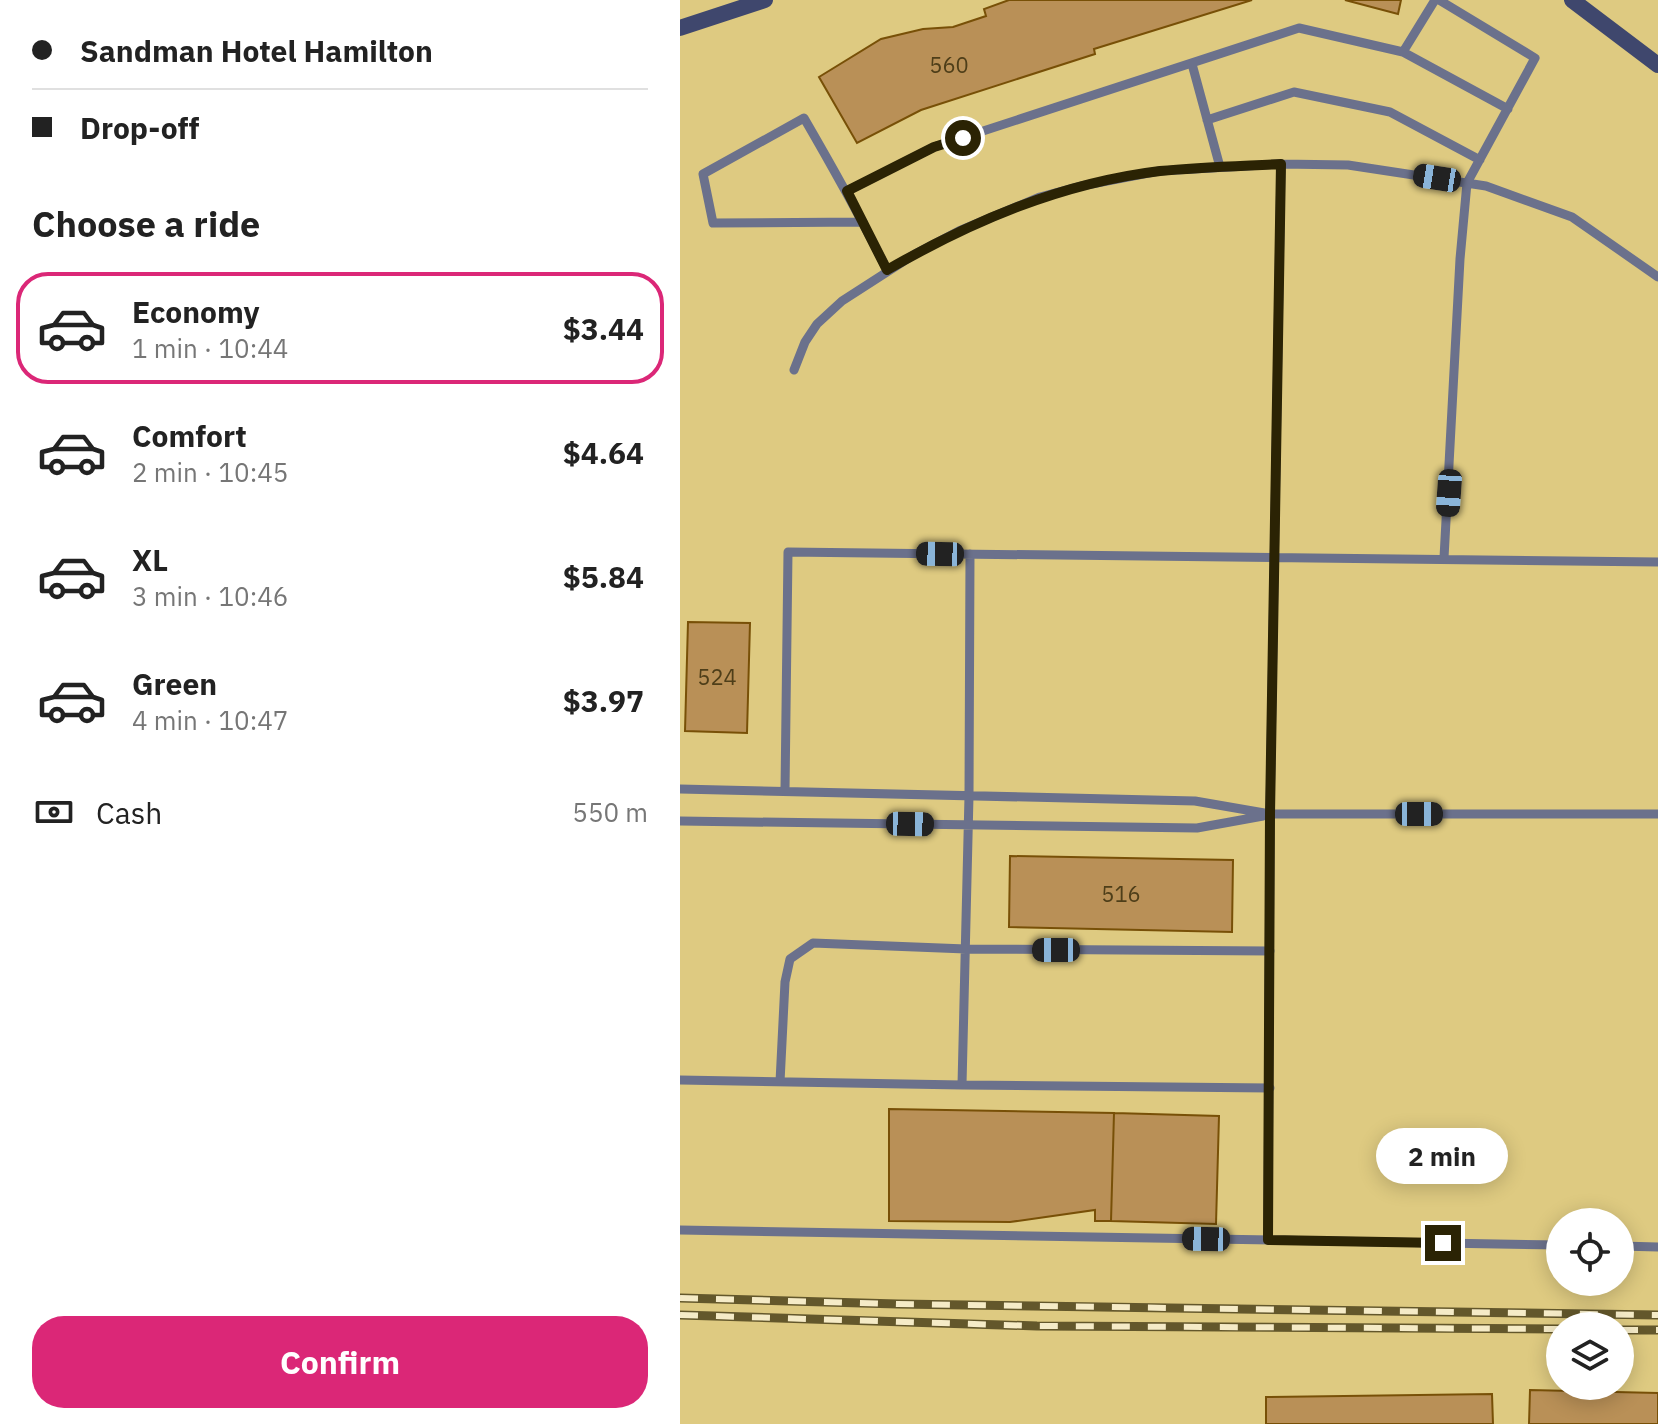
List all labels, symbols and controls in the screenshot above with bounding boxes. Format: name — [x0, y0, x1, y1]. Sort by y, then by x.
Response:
text: Sandman Hotel Hamilton — [80, 31, 433, 70]
house number: 560 — [929, 50, 969, 79]
text: Drop-off — [80, 108, 199, 147]
route start — [945, 120, 981, 156]
car — [1411, 162, 1463, 194]
text: Choose a ride — [32, 200, 260, 247]
icon: car — [36, 292, 108, 364]
text: Economy — [132, 292, 260, 331]
text: $3.44 — [563, 309, 644, 348]
text: 1 min · 10:44 — [132, 331, 288, 365]
icon: car — [36, 416, 108, 488]
text: Comfort — [132, 416, 247, 455]
text: $4.64 — [563, 433, 644, 472]
text: 2 min · 10:45 — [132, 455, 288, 489]
car — [1435, 468, 1463, 518]
icon: car — [36, 540, 108, 612]
text: XL — [132, 540, 168, 579]
car — [916, 542, 964, 566]
text: $5.84 — [563, 557, 644, 596]
text: 3 min · 10:46 — [132, 579, 288, 613]
house number: 524 — [697, 662, 737, 691]
icon: car — [36, 664, 108, 736]
text: Green — [132, 664, 217, 703]
text: $3.97 — [563, 681, 644, 720]
text: 4 min · 10:47 — [132, 703, 288, 737]
icon: cash — [32, 790, 76, 834]
text: Cash — [96, 793, 162, 832]
text: 550 m — [572, 795, 648, 829]
car — [1395, 802, 1443, 826]
car — [886, 812, 934, 836]
house number: 516 — [1101, 879, 1141, 908]
car — [1032, 938, 1080, 962]
callout: 2 min — [1377, 1127, 1509, 1183]
text: 2 min — [1408, 1139, 1476, 1173]
map controls — [1546, 1208, 1634, 1400]
button: locate — [1546, 1208, 1634, 1296]
route end — [1425, 1225, 1461, 1261]
car — [1182, 1227, 1230, 1251]
button: layers — [1546, 1312, 1634, 1400]
button: Confirm — [32, 1316, 648, 1408]

